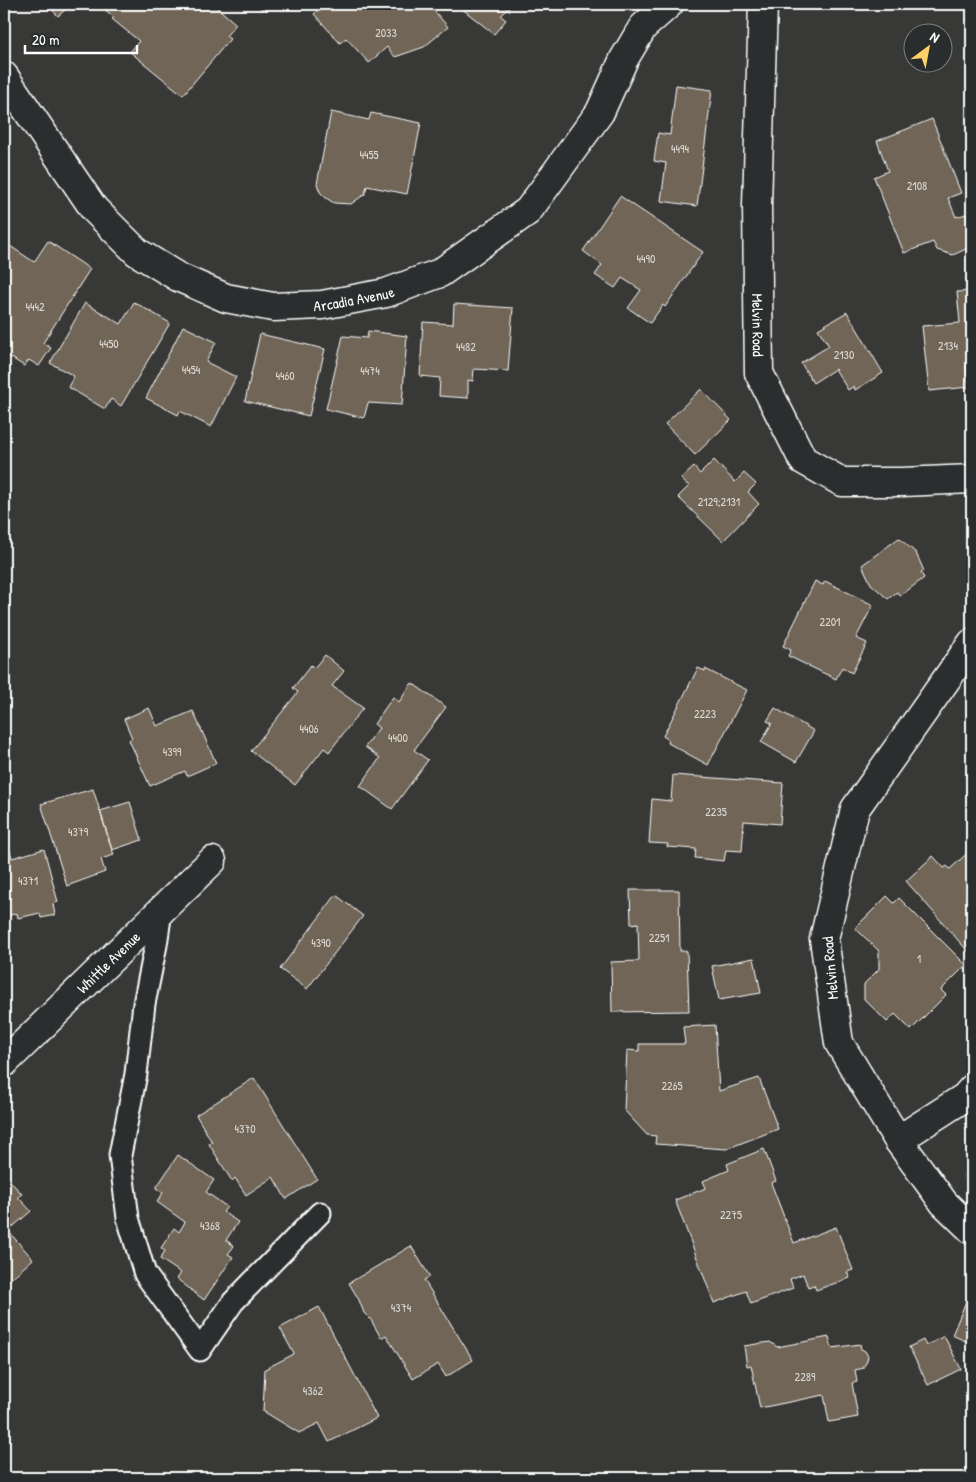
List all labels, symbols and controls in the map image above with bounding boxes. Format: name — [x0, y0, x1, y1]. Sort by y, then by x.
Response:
scale bar — [25, 22, 138, 54]
north arrow — [904, 22, 954, 72]
house number: 2033 — [375, 24, 397, 41]
text: N — [927, 27, 944, 47]
text: 20 m — [32, 29, 59, 50]
house number: 4494 — [671, 140, 689, 157]
house number: 4455 — [359, 146, 379, 163]
house number: 2108 — [907, 177, 927, 194]
house number: 4490 — [637, 250, 655, 267]
street label: Arcadia Avenue — [313, 280, 397, 316]
street label: Melvin Road — [748, 293, 769, 357]
house number: 4442 — [25, 298, 45, 315]
house number: 4450 — [99, 335, 119, 352]
house number: 2134 — [938, 337, 958, 354]
house number: 4482 — [456, 338, 476, 355]
house number: 2130 — [834, 346, 854, 363]
house number: 4454 — [182, 361, 201, 378]
house number: 4474 — [360, 362, 380, 379]
house number: 4460 — [275, 367, 295, 384]
house number: 2129;2131 — [698, 493, 740, 510]
house number: 2201 — [820, 613, 840, 630]
house number: 2223 — [694, 705, 716, 722]
house number: 4406 — [299, 720, 319, 737]
house number: 4400 — [388, 729, 408, 746]
house number: 4399 — [163, 743, 182, 760]
house number: 2235 — [705, 803, 727, 820]
house number: 4379 — [68, 823, 89, 840]
house number: 4371 — [18, 872, 38, 889]
street label: Whittle Avenue — [72, 926, 144, 998]
house number: 2251 — [649, 929, 669, 946]
house number: 4390 — [311, 934, 331, 951]
street label: Melvin Road — [817, 936, 843, 1000]
house number: 1 — [917, 950, 921, 967]
house number: 2265 — [661, 1077, 683, 1094]
house number: 4370 — [234, 1120, 256, 1137]
house number: 2275 — [720, 1206, 742, 1223]
house number: 4368 — [200, 1217, 220, 1234]
house number: 4374 — [391, 1299, 412, 1316]
house number: 2289 — [795, 1368, 816, 1385]
house number: 4362 — [303, 1382, 324, 1399]

